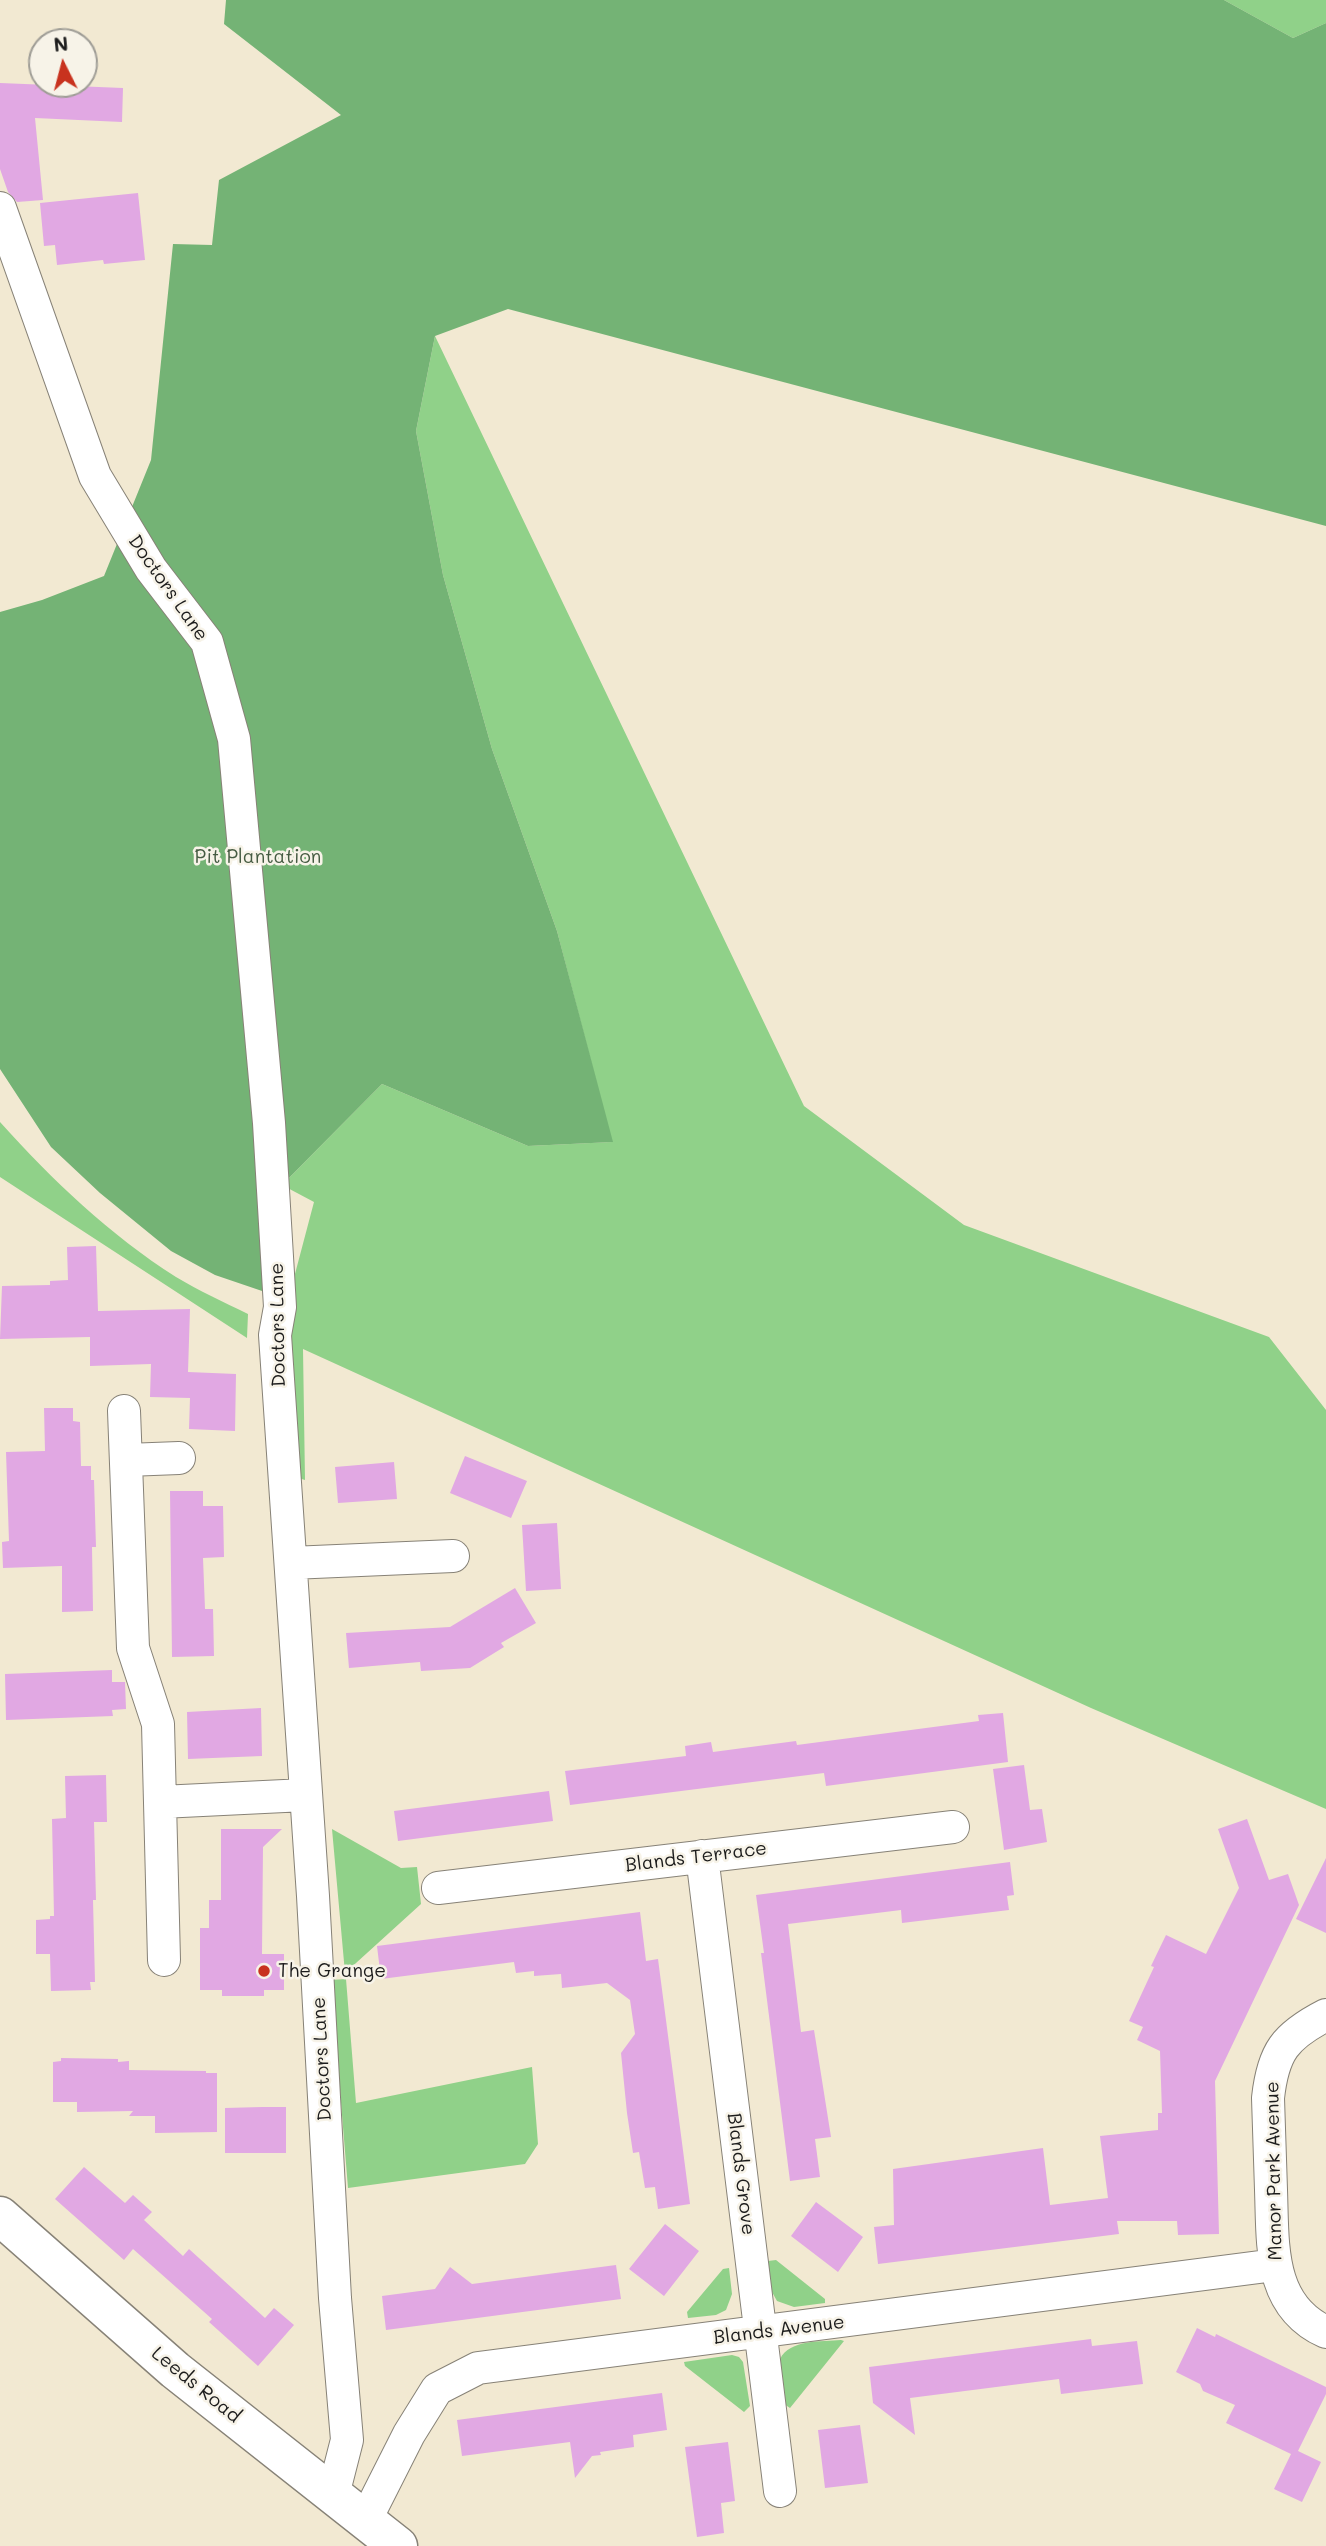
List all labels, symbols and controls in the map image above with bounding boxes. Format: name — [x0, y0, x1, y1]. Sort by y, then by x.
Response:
north arrow — [28, 28, 98, 98]
text: N — [52, 30, 69, 57]
street label: Doctors Lane — [123, 531, 213, 645]
park label: Pit Plantation — [195, 846, 321, 868]
street label: Doctors Lane — [266, 1263, 290, 1387]
street label: Blands Terrace — [624, 1837, 768, 1877]
place label: The Grange — [278, 1960, 386, 1982]
marker: The Grange — [256, 1963, 272, 1979]
street label: Doctors Lane — [307, 1996, 337, 2122]
street label: Manor Park Avenue — [1261, 2081, 1287, 2261]
street label: Blands Grove — [722, 2112, 760, 2236]
street label: Blands Avenue — [712, 2311, 846, 2349]
street label: Leeds Road — [147, 2342, 245, 2428]

